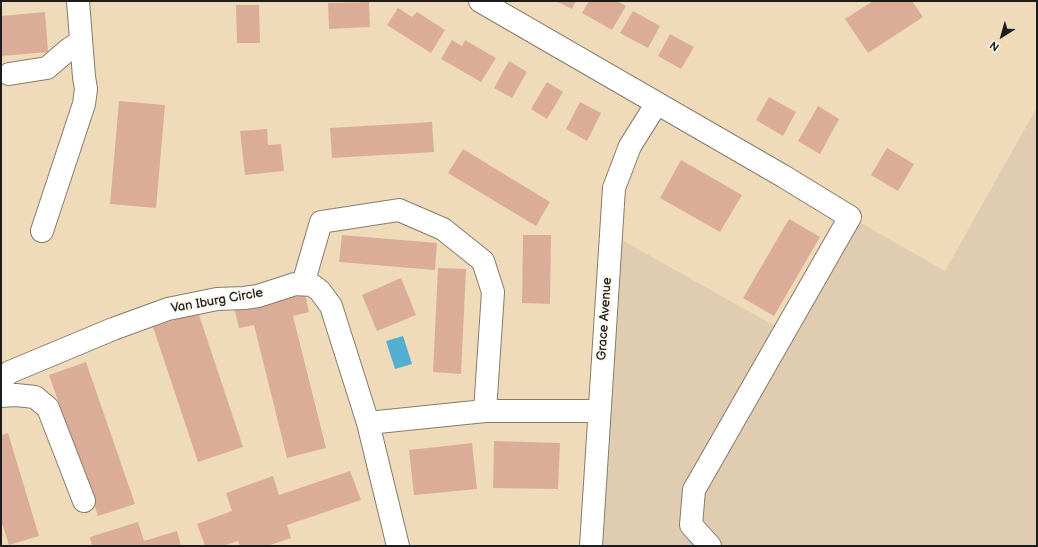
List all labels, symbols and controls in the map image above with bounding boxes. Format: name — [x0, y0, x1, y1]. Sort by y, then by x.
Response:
north arrow — [982, 16, 1022, 56]
text: N — [987, 38, 1002, 54]
street label: Grace Avenue — [594, 277, 616, 361]
street label: Van Iburg Circle — [170, 285, 264, 317]

